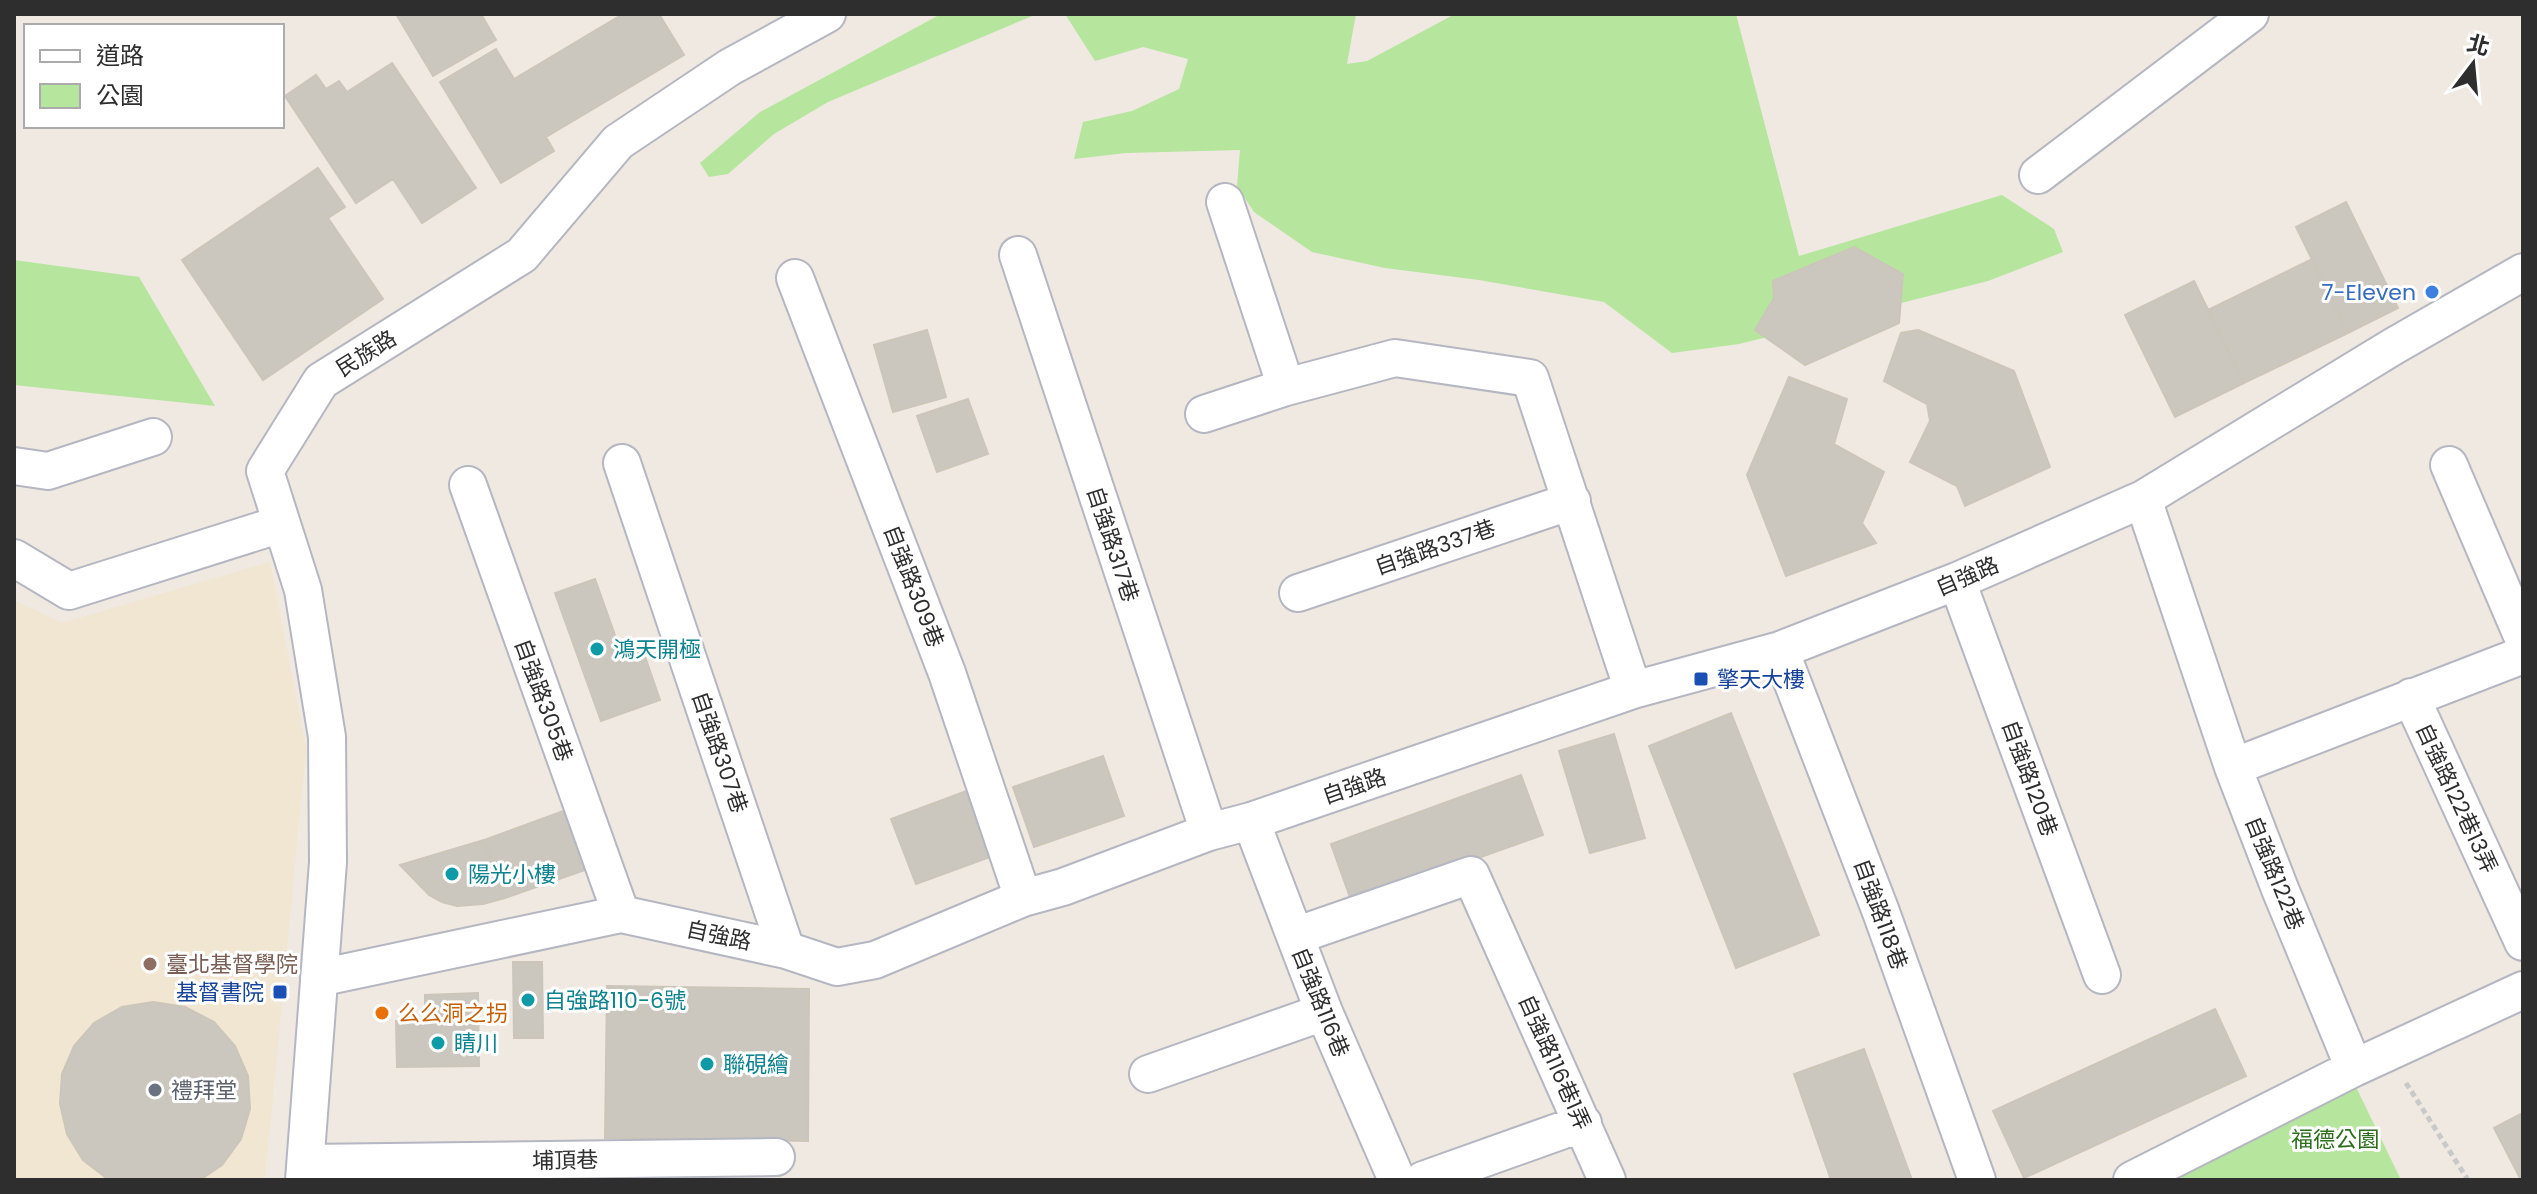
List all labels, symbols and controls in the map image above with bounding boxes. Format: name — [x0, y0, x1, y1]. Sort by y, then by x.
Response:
legend — [24, 24, 284, 128]
north arrow — [2433, 24, 2513, 104]
text: 北 — [2464, 27, 2493, 63]
text: 道路 — [96, 39, 144, 72]
text: 公園 — [96, 79, 144, 112]
place label: 7-Eleven — [2321, 277, 2416, 308]
marker: 7-Eleven — [2423, 283, 2441, 301]
street label: 民族路 — [330, 323, 402, 384]
street label: 自強路317巷 — [1079, 482, 1146, 606]
street label: 自強路337巷 — [1371, 512, 1500, 583]
street label: 自強路309巷 — [876, 521, 951, 652]
street label: 自強路 — [1931, 549, 2004, 604]
street label: 自強路305巷 — [507, 634, 580, 766]
place label: 鴻天開極 — [613, 634, 701, 665]
marker: 鴻天開極 — [588, 640, 606, 658]
place label: 擎天大樓 — [1717, 664, 1805, 695]
marker: 擎天大樓 — [1692, 670, 1710, 688]
street label: 自強路307巷 — [684, 687, 755, 817]
street label: 自強路120巷 — [1994, 716, 2065, 841]
street label: 自強路122巷13弄 — [2408, 718, 2505, 878]
street label: 自強路 — [1318, 761, 1390, 812]
street label: 自強路122巷 — [2238, 812, 2311, 935]
street label: 自強路118巷 — [1846, 854, 1915, 974]
place label: 陽光小樓 — [468, 859, 556, 890]
marker: 陽光小樓 — [443, 865, 461, 883]
street label: 自強路 — [683, 913, 754, 958]
street label: 自強路116巷 — [1284, 943, 1357, 1062]
place label: 臺北基督學院 — [166, 949, 298, 980]
marker: 臺北基督學院 — [141, 955, 159, 973]
place label: 基督書院 — [176, 977, 264, 1008]
marker: 基督書院 — [271, 983, 289, 1001]
place label: 自強路110-6號 — [544, 985, 686, 1016]
street label: 自強路116巷1弄 — [1511, 990, 1598, 1135]
marker: 自強路110-6號 — [519, 991, 537, 1009]
place label: 么么洞之拐 — [398, 998, 508, 1029]
marker: 么么洞之拐 — [373, 1004, 391, 1022]
place label: 睛川 — [454, 1028, 498, 1059]
marker: 睛川 — [429, 1034, 447, 1052]
place label: 聯硯繪 — [723, 1049, 789, 1080]
marker: 聯硯繪 — [698, 1055, 716, 1073]
place label: 禮拜堂 — [171, 1075, 237, 1106]
marker: 禮拜堂 — [146, 1081, 164, 1099]
park label: 福德公園 — [2291, 1124, 2379, 1155]
street label: 埔頂巷 — [532, 1144, 598, 1177]

